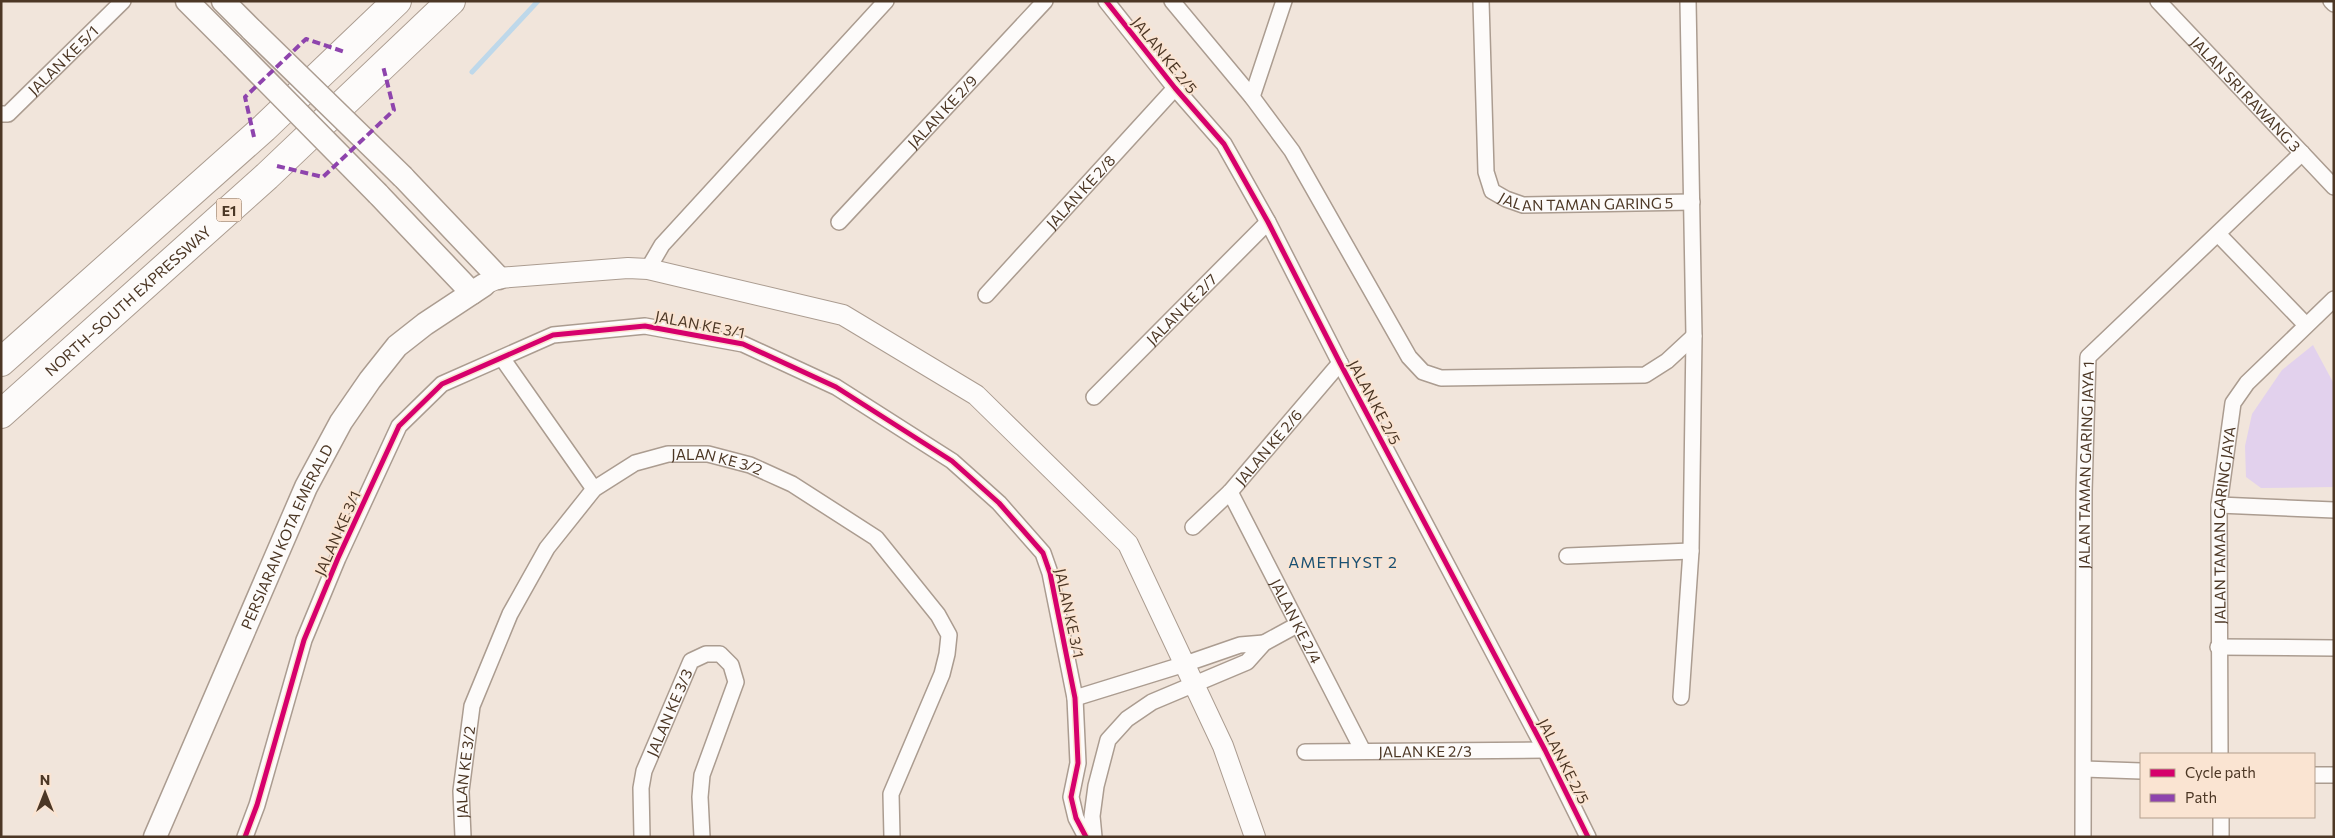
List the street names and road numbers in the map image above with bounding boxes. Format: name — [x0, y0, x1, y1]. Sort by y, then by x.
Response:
street label: JALAN KE 2/5 — [1129, 13, 1201, 97]
street label: JALAN KE 5/1 — [24, 22, 102, 98]
street label: JALAN SRI RAWANG 3 — [2187, 33, 2305, 155]
street label: JALAN KE 2/9 — [904, 71, 980, 152]
street label: JALAN KE 2/8 — [1042, 151, 1119, 232]
street label: JALAN TAMAN GARING 5 — [1496, 188, 1673, 214]
road number: E1 — [216, 198, 242, 222]
street label: NORTH–SOUTH EXPRESSWAY — [41, 222, 215, 380]
street label: JALAN KE 2/7 — [1142, 270, 1221, 348]
street label: JALAN KE 3/1 — [654, 306, 746, 342]
street label: JALAN KE 2/5 — [1345, 357, 1405, 447]
street label: JALAN TAMAN GARING JAYA 1 — [2075, 361, 2097, 569]
street label: JALAN KE 2/6 — [1231, 406, 1305, 488]
street label: JALAN TAMAN GARING JAYA — [2210, 425, 2239, 624]
street label: PERSIARAN KOTA EMERALD — [237, 441, 336, 632]
street label: JALAN KE 3/2 — [671, 445, 766, 479]
street label: JALAN KE 3/1 — [310, 488, 364, 578]
street label: JALAN KE 3/1 — [1052, 567, 1088, 659]
street label: JALAN KE 2/4 — [1267, 576, 1325, 666]
street label: JALAN KE 3/3 — [642, 666, 696, 759]
street label: JALAN KE 2/5 — [1535, 715, 1593, 807]
street label: JALAN KE 3/2 — [452, 725, 478, 819]
street label: JALAN KE 2/3 — [1378, 742, 1472, 760]

